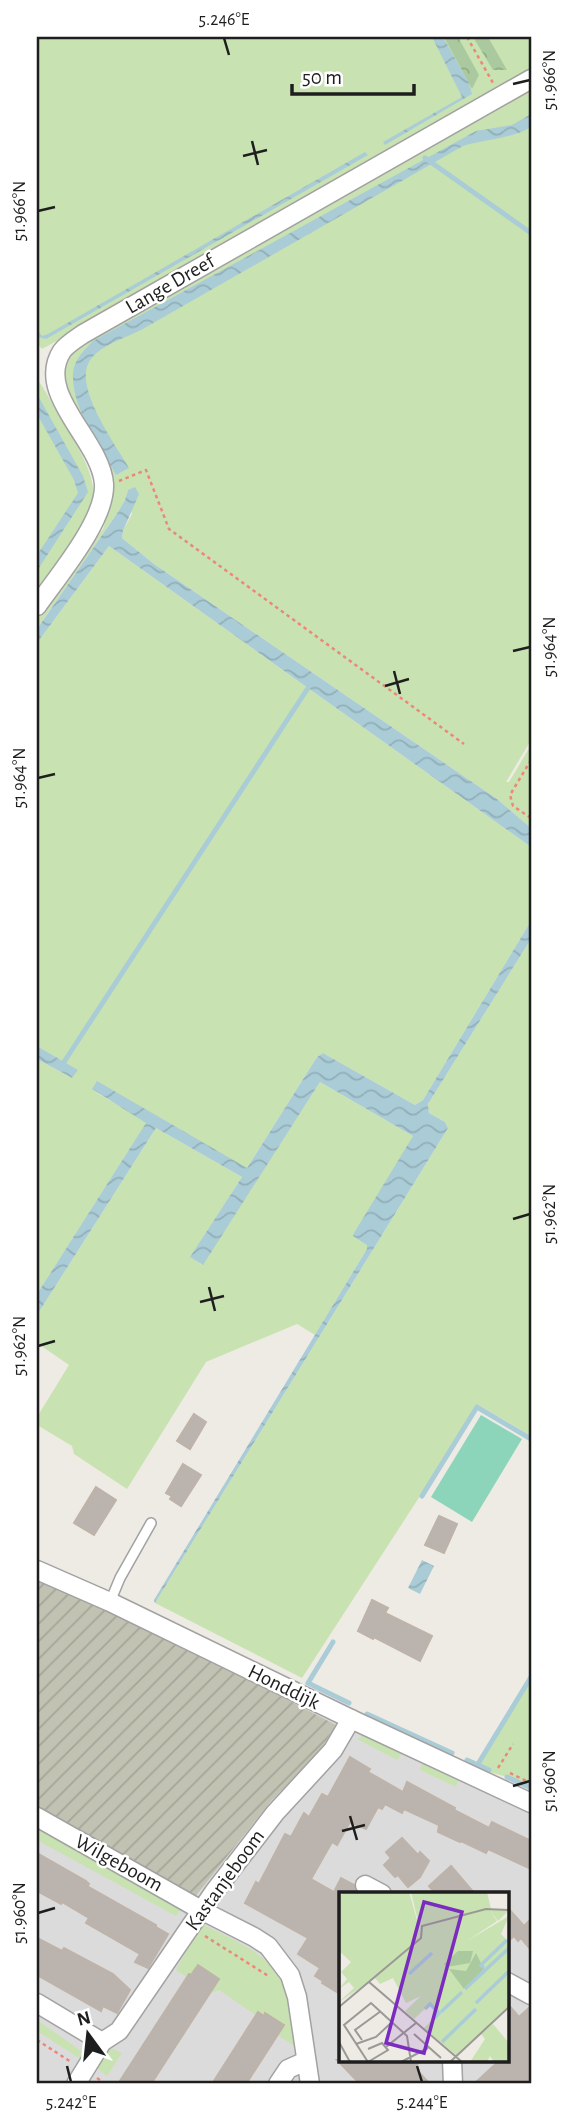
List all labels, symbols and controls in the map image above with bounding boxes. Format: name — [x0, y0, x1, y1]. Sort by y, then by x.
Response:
text: 5.246°E — [199, 11, 250, 29]
text: 51.966°N — [541, 50, 559, 110]
scale bar — [292, 52, 414, 96]
text: 50 m — [302, 67, 342, 88]
text: 51.966°N — [11, 181, 29, 241]
street label: Lange Dreef — [122, 249, 219, 318]
text: 51.964°N — [541, 617, 559, 677]
text: 51.964°N — [11, 748, 29, 808]
text: 51.962°N — [541, 1184, 559, 1244]
text: 51.962°N — [11, 1316, 29, 1376]
street label: Honddijk — [245, 1661, 324, 1713]
text: 51.960°N — [541, 1750, 559, 1812]
street label: Kastanjeboom — [182, 1826, 268, 1934]
street label: Wilgeboom — [72, 1830, 166, 1896]
text: 51.960°N — [11, 1882, 29, 1944]
inset map — [339, 1892, 508, 2062]
north arrow — [52, 1998, 122, 2068]
text: N — [75, 2008, 93, 2030]
text: 5.242°E — [46, 2094, 97, 2112]
text: 5.244°E — [396, 2094, 448, 2112]

